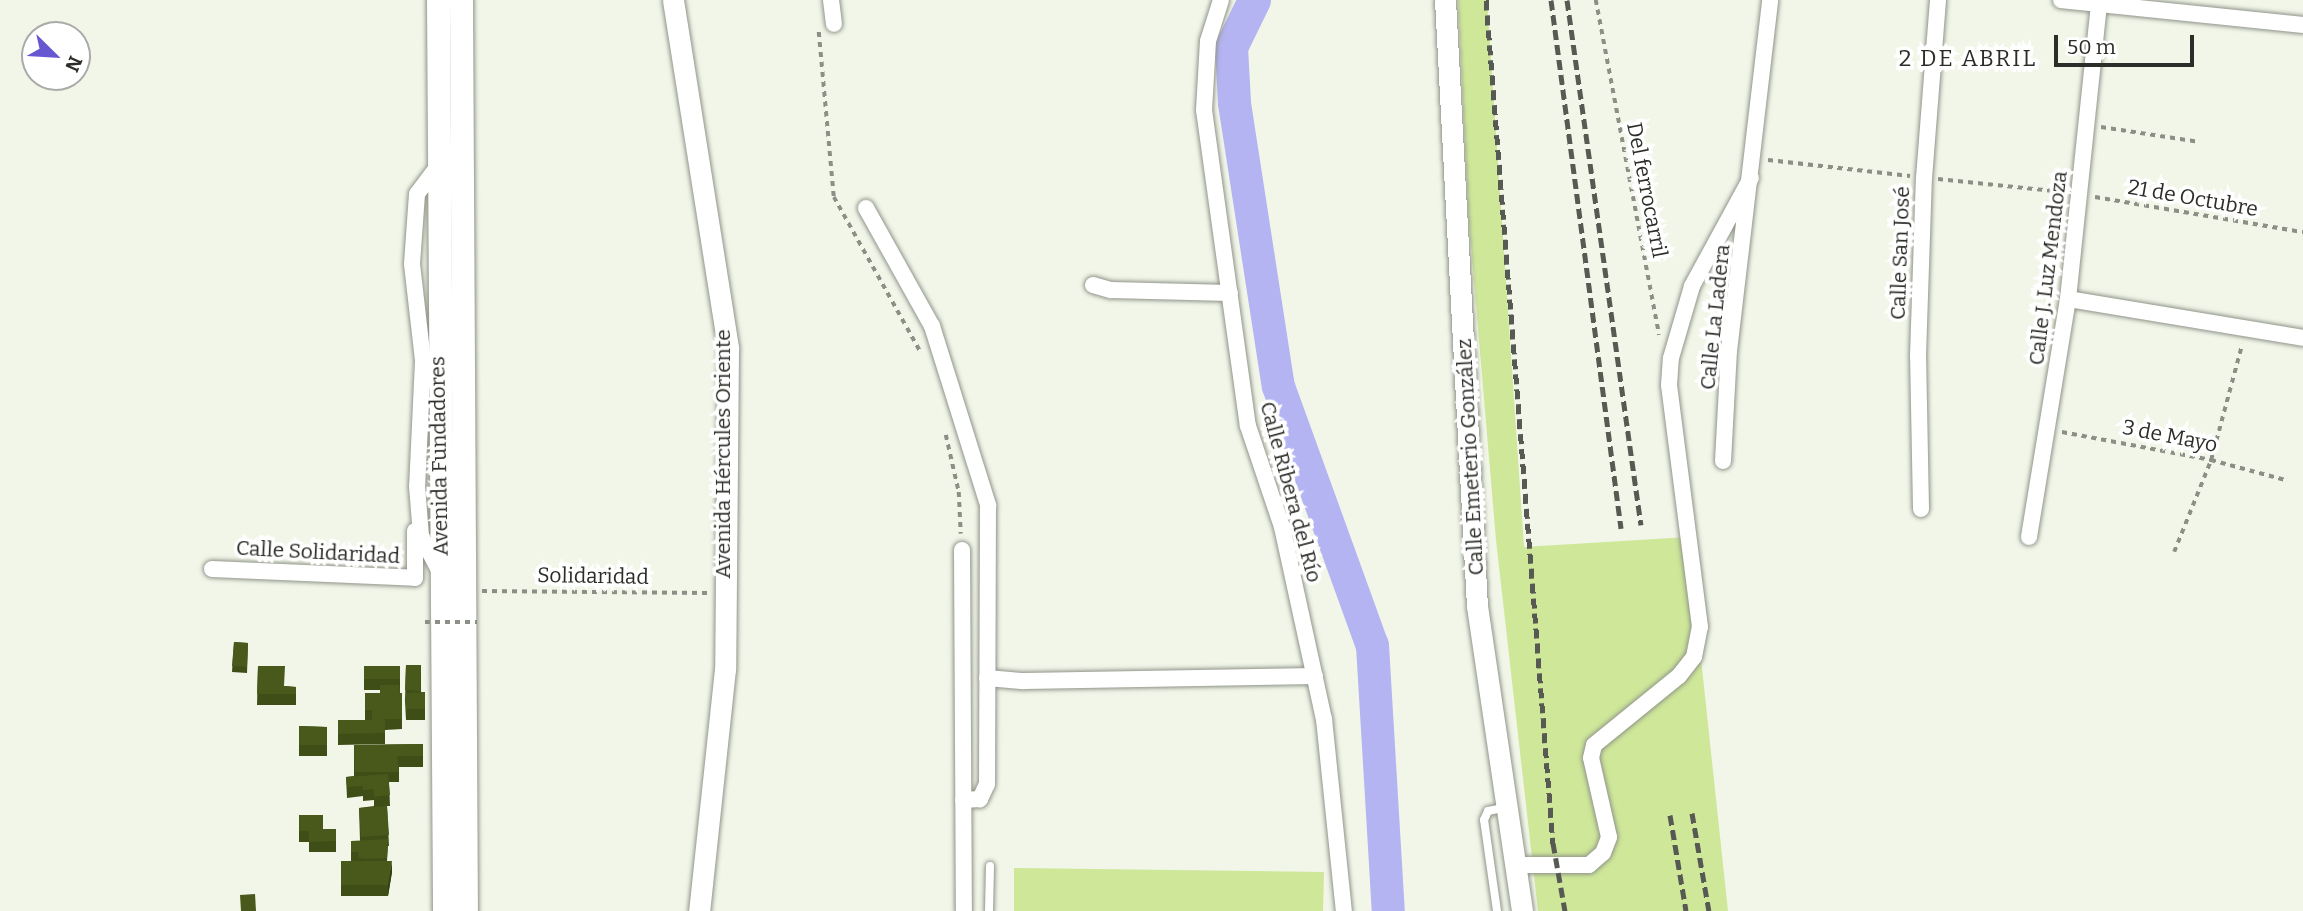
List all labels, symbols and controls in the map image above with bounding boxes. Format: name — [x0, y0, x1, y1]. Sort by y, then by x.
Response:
north arrow — [21, 21, 91, 91]
scale bar — [2058, 21, 2198, 65]
text: 50 m — [2067, 34, 2116, 60]
district label: 2 DE ABRIL — [1900, 44, 2036, 72]
text: N — [60, 53, 87, 75]
street label: Del ferrocarril — [1622, 120, 1672, 260]
street label: Calle J. Luz Mendoza — [2024, 169, 2072, 367]
street label: 21 de Octubre — [2126, 174, 2260, 222]
street label: Calle San José — [1885, 186, 1915, 320]
street label: Calle La Ladera — [1695, 243, 1735, 391]
street label: Avenida Hércules Oriente — [710, 329, 736, 579]
street label: Calle Emeterio González — [1451, 338, 1489, 576]
street label: Avenida Fundadores — [425, 356, 453, 556]
street label: Calle Ribera del Río — [1255, 399, 1327, 585]
street label: 3 de Mayo — [2120, 414, 2220, 458]
street label: Calle Solidaridad — [235, 535, 401, 569]
street label: Solidaridad — [537, 562, 649, 590]

